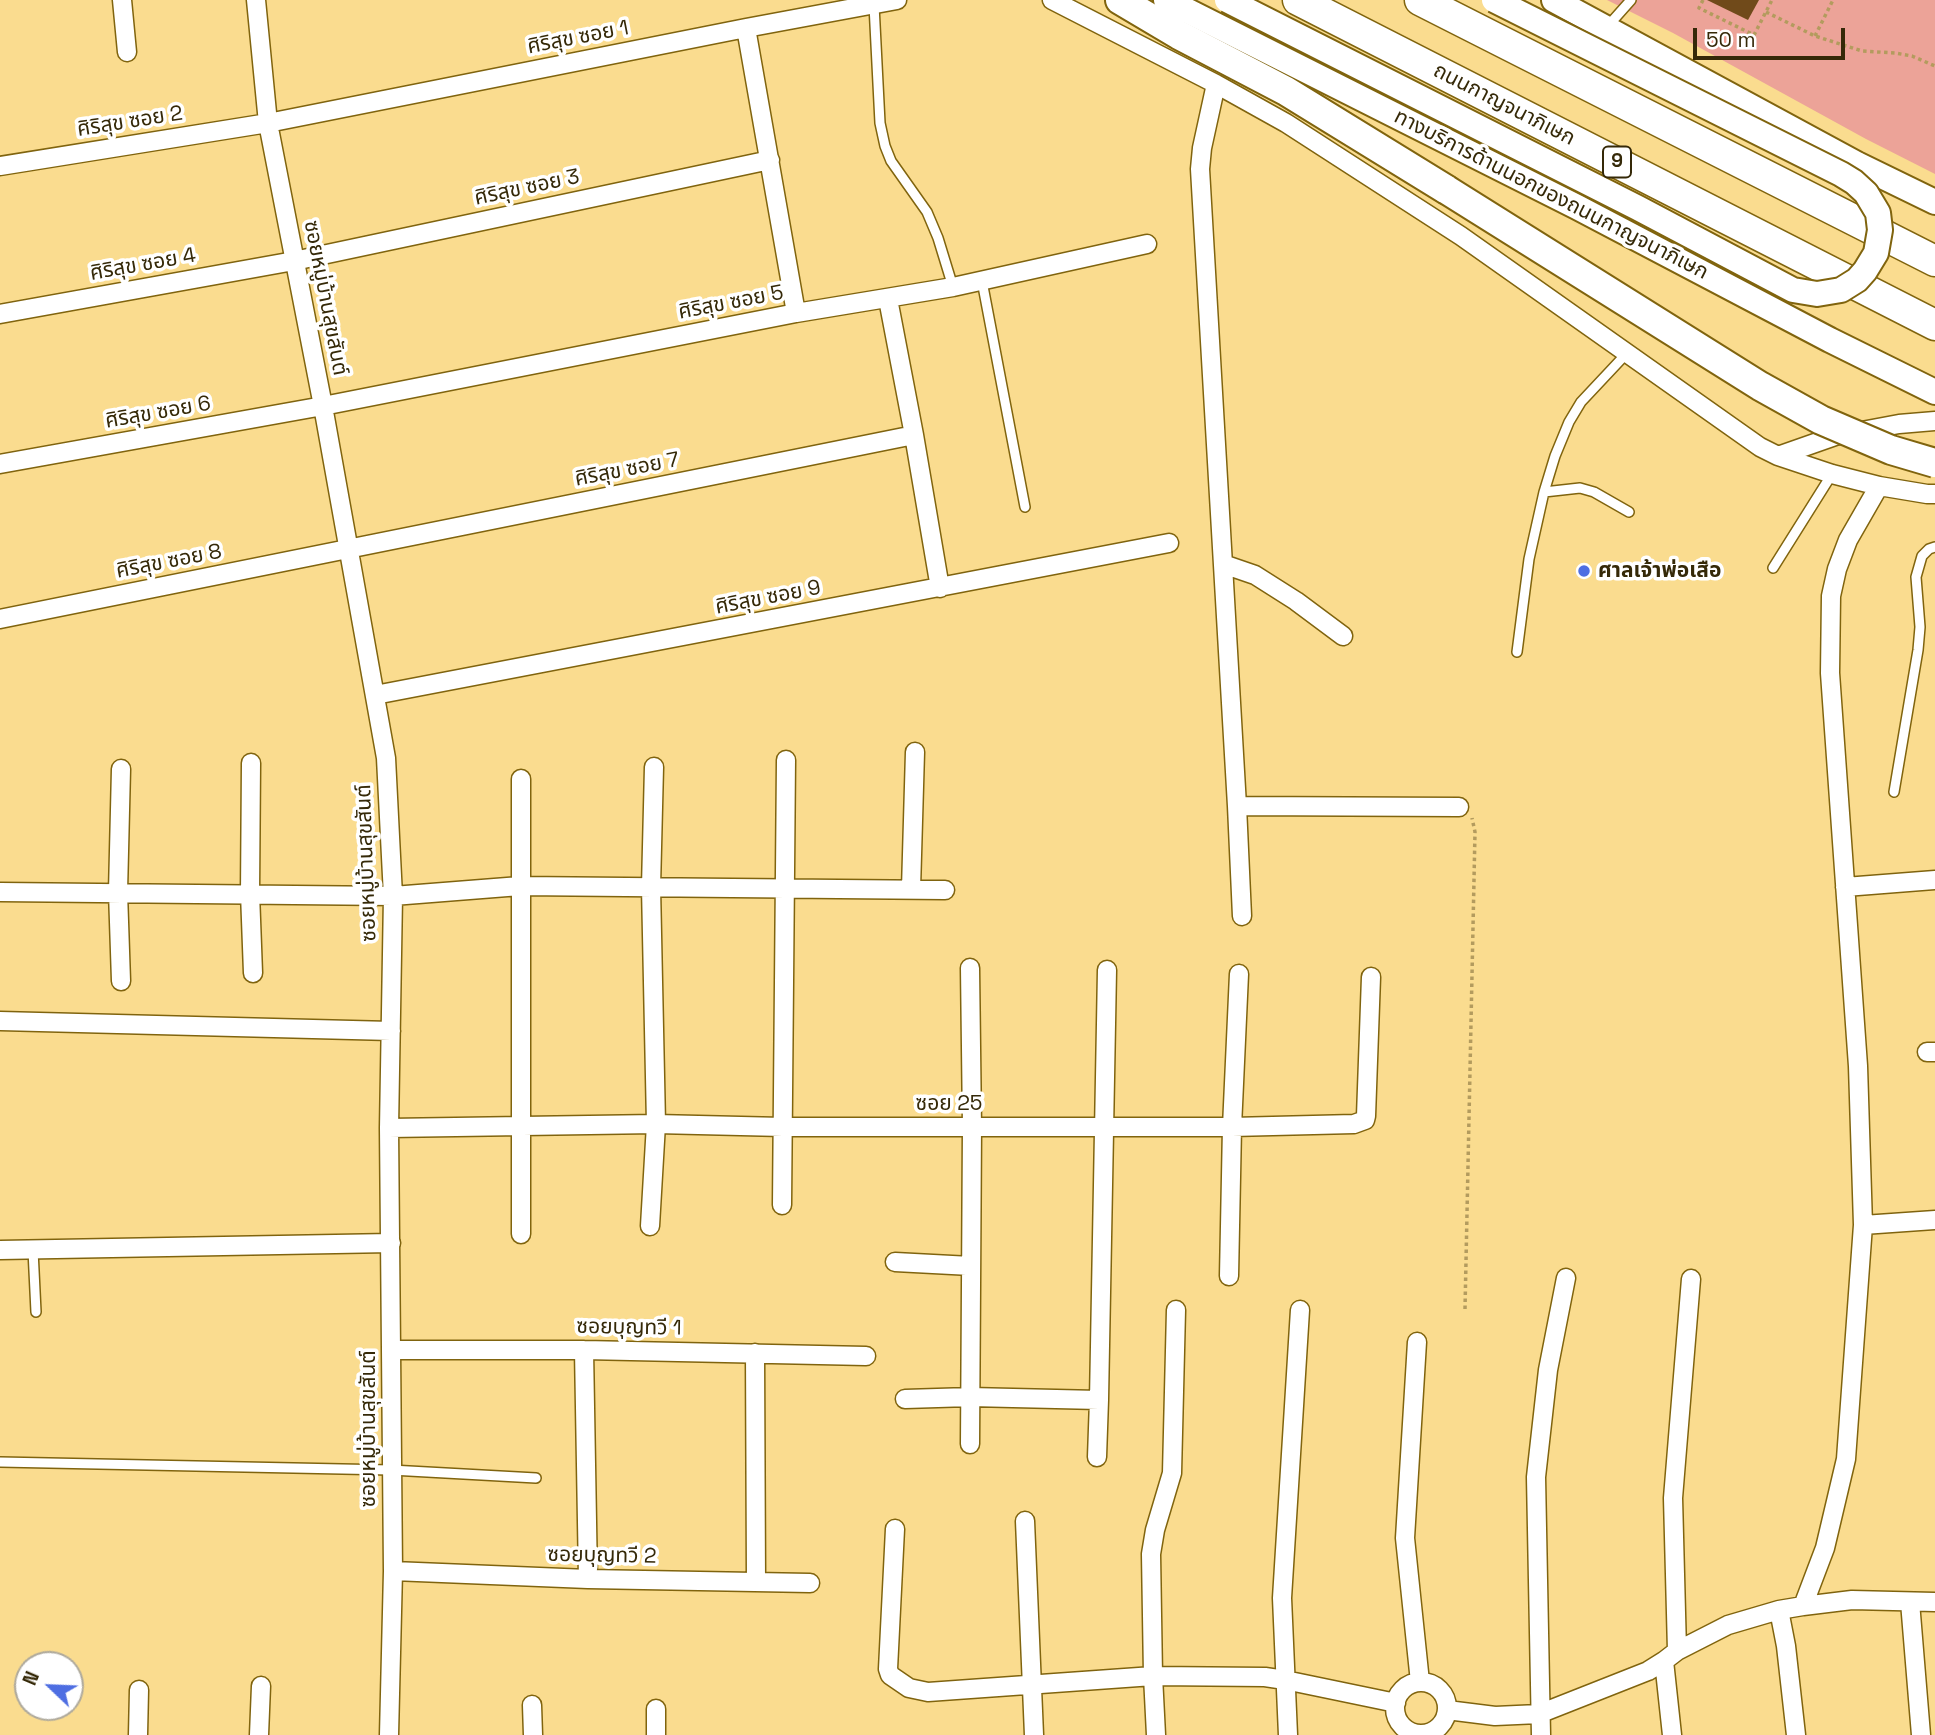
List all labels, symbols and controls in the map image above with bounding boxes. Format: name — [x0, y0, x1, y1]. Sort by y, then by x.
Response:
scale bar — [1697, 14, 1849, 58]
street label: ศิริสุข ซอย 1 — [525, 16, 631, 60]
text: 50 m — [1706, 26, 1756, 53]
street label: ถนนกาญจนาภิเษก — [1429, 58, 1579, 152]
street label: ศิริสุข ซอย 2 — [75, 101, 185, 143]
street label: ทางบริการด้านนอกของถนนกาญจนาภิเษก — [1390, 104, 1712, 286]
road number: 9 — [1603, 146, 1631, 178]
street label: ศิริสุข ซอย 3 — [472, 165, 582, 211]
street label: ซอยหมู่บ้านสุขสันต์ — [298, 218, 352, 378]
street label: ศิริสุข ซอย 4 — [88, 243, 198, 287]
street label: ศิริสุข ซอย 5 — [676, 280, 786, 326]
street label: ศิริสุข ซอย 6 — [103, 391, 213, 435]
street label: ศิริสุข ซอย 7 — [573, 448, 681, 492]
street label: ศิริสุข ซอย 8 — [114, 539, 224, 585]
place label: ศาลเจ้าพ่อเสือ — [1598, 558, 1721, 584]
marker: ศาลเจ้าพ่อเสือ — [1576, 563, 1592, 579]
street label: ศิริสุข ซอย 9 — [713, 575, 823, 621]
street label: ซอยหมู่บ้านสุขสันต์ — [352, 784, 382, 942]
street label: ซอย 25 — [916, 1091, 982, 1117]
street label: ซอยบุญทวี 1 — [576, 1314, 682, 1342]
street label: ซอยหมู่บ้านสุขสันต์ — [356, 1350, 382, 1508]
street label: ซอยบุญทวี 2 — [547, 1542, 657, 1570]
north arrow — [14, 1651, 84, 1721]
text: N — [17, 1668, 45, 1689]

